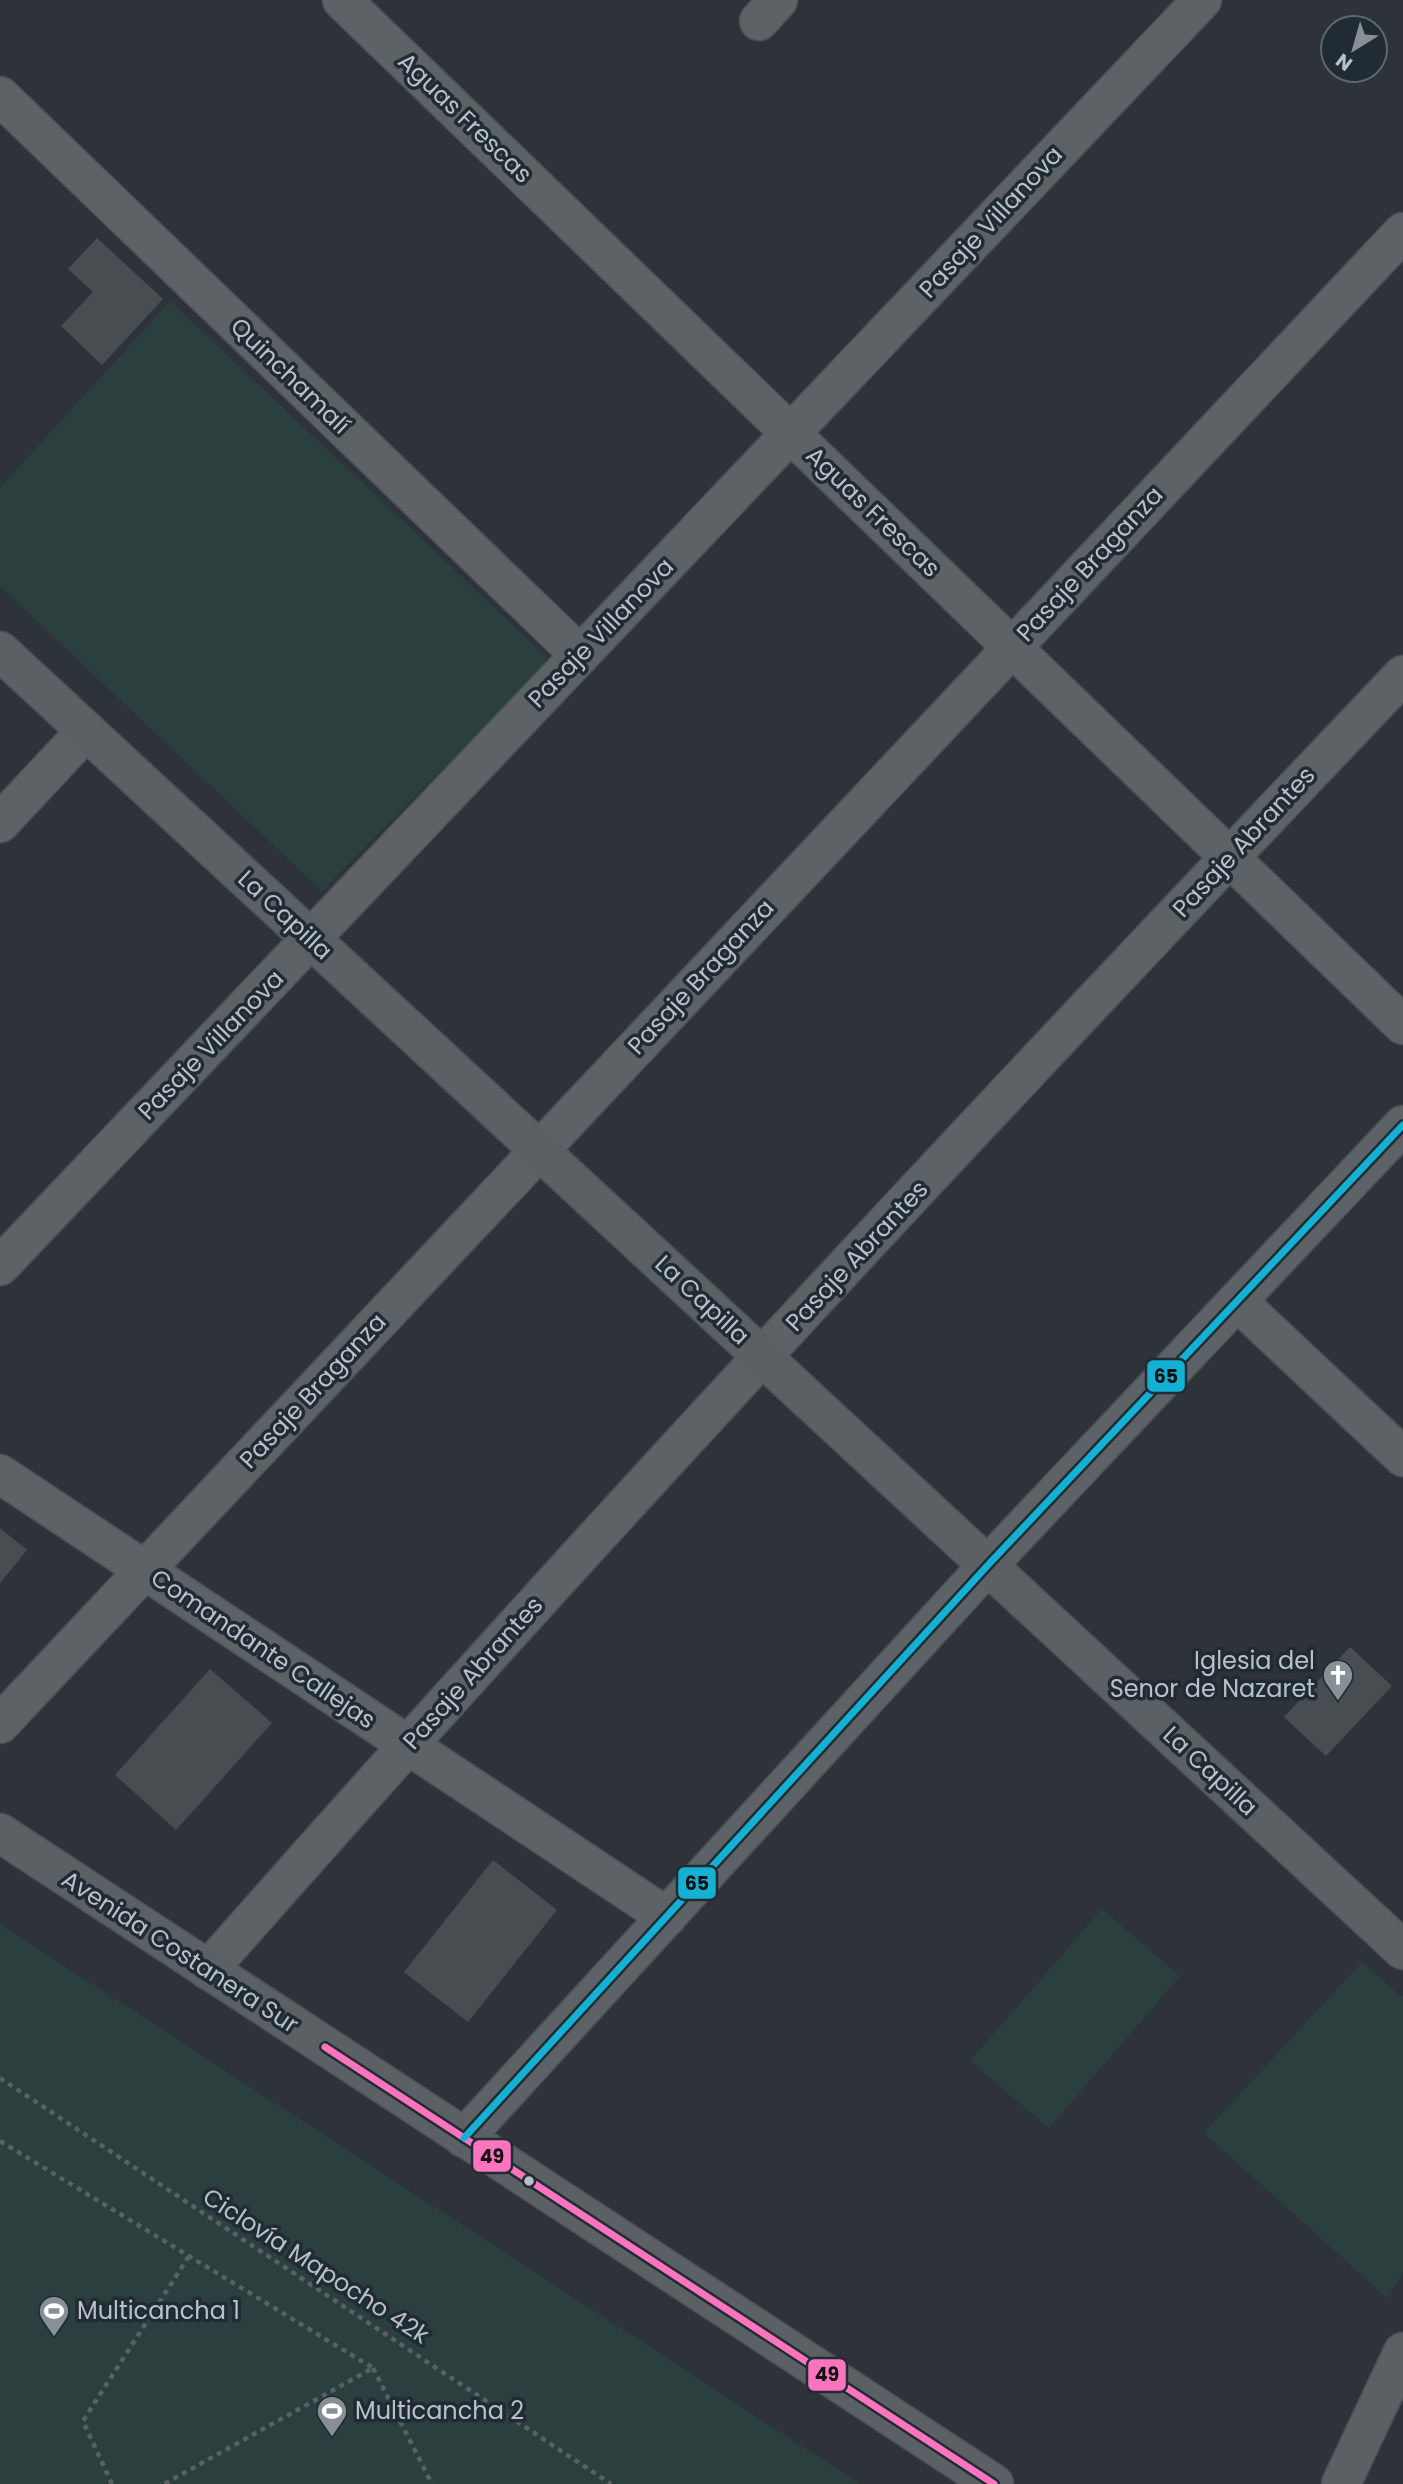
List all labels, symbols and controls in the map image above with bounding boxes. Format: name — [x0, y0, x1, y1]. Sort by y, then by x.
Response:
north arrow — [1319, 14, 1389, 84]
street label: Aguas Frescas — [391, 45, 540, 190]
text: N — [1330, 47, 1358, 77]
street label: Pasaje Villanova — [911, 138, 1070, 305]
street label: Quinchamalí — [223, 310, 357, 441]
street label: Aguas Frescas — [799, 439, 948, 584]
street label: Pasaje Braganza — [1009, 479, 1170, 648]
street label: Pasaje Villanova — [520, 550, 681, 715]
street label: Pasaje Abrantes — [1165, 759, 1322, 924]
street label: La Capilla — [231, 862, 340, 967]
street label: Pasaje Braganza — [620, 892, 781, 1061]
street label: Pasaje Villanova — [130, 962, 291, 1127]
street label: Pasaje Abrantes — [778, 1173, 935, 1338]
street label: La Capilla — [648, 1247, 757, 1352]
street label: Pasaje Braganza — [232, 1306, 393, 1475]
line badge: 65 — [1146, 1359, 1186, 1393]
text: 65 — [1154, 1363, 1178, 1390]
street label: Comandante Callejas — [145, 1561, 382, 1736]
street label: Pasaje Abrantes — [395, 1589, 550, 1756]
place label: Iglesia del Senor de Nazaret — [1110, 1644, 1315, 1705]
church icon: Iglesia del Senor de Nazaret — [1321, 1658, 1355, 1702]
street label: La Capilla — [1156, 1718, 1265, 1823]
street label: Avenida Costanera Sur — [55, 1863, 305, 2041]
line badge: 65 — [677, 1866, 717, 1900]
text: 65 — [685, 1870, 709, 1897]
line badge: 49 — [472, 2139, 512, 2173]
text: 49 — [480, 2143, 504, 2170]
unlabelled marker — [522, 2174, 536, 2188]
street label: Ciclovía Mapocho 42k — [197, 2180, 436, 2352]
sports icon: Multicancha 1 — [37, 2294, 71, 2338]
place label: Multicancha 1 — [77, 2294, 240, 2327]
line badge: 49 — [807, 2358, 847, 2392]
text: 49 — [815, 2361, 839, 2388]
sports icon: Multicancha 2 — [315, 2394, 349, 2438]
place label: Multicancha 2 — [355, 2394, 524, 2427]

